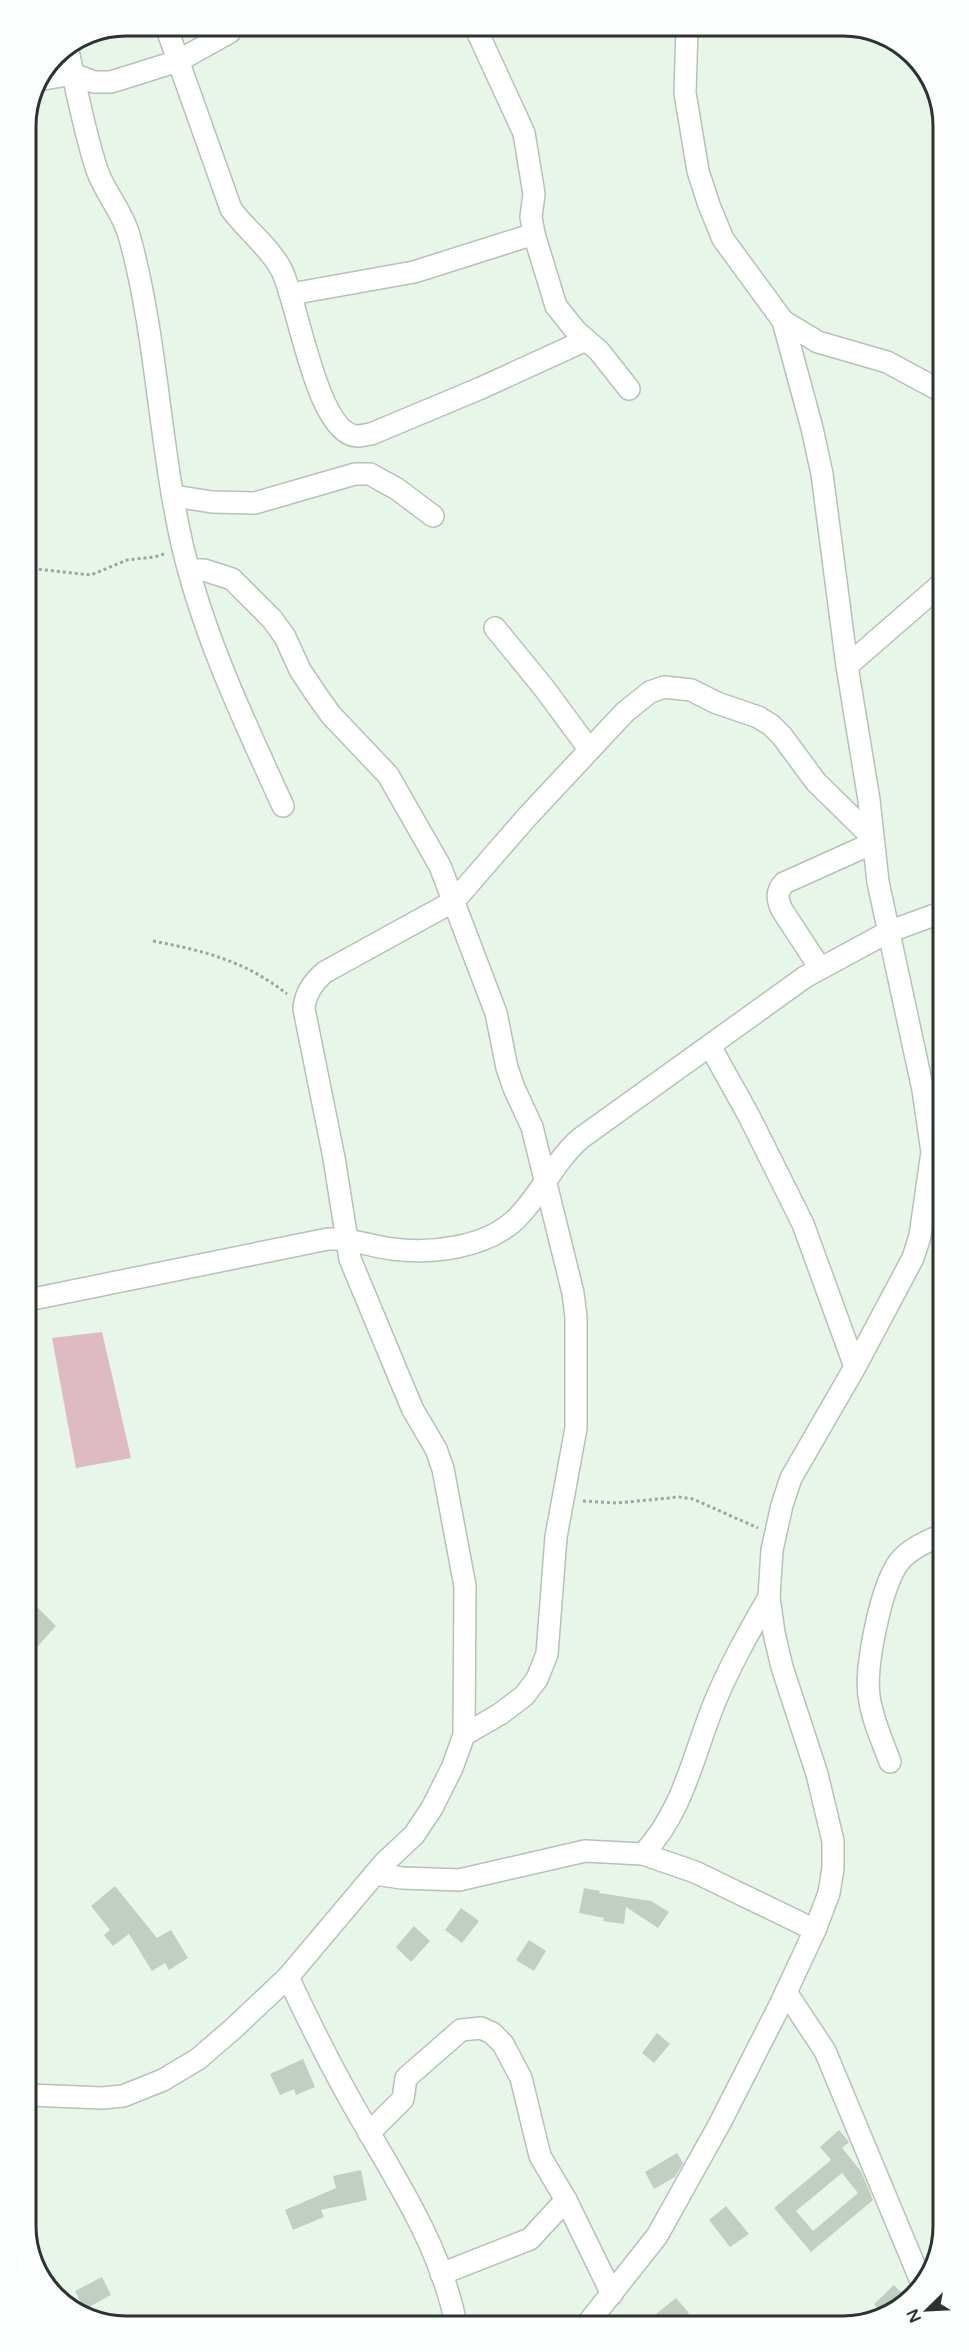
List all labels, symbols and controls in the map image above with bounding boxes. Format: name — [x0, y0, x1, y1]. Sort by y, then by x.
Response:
north arrow — [897, 2280, 957, 2340]
text: N — [902, 2306, 926, 2326]

